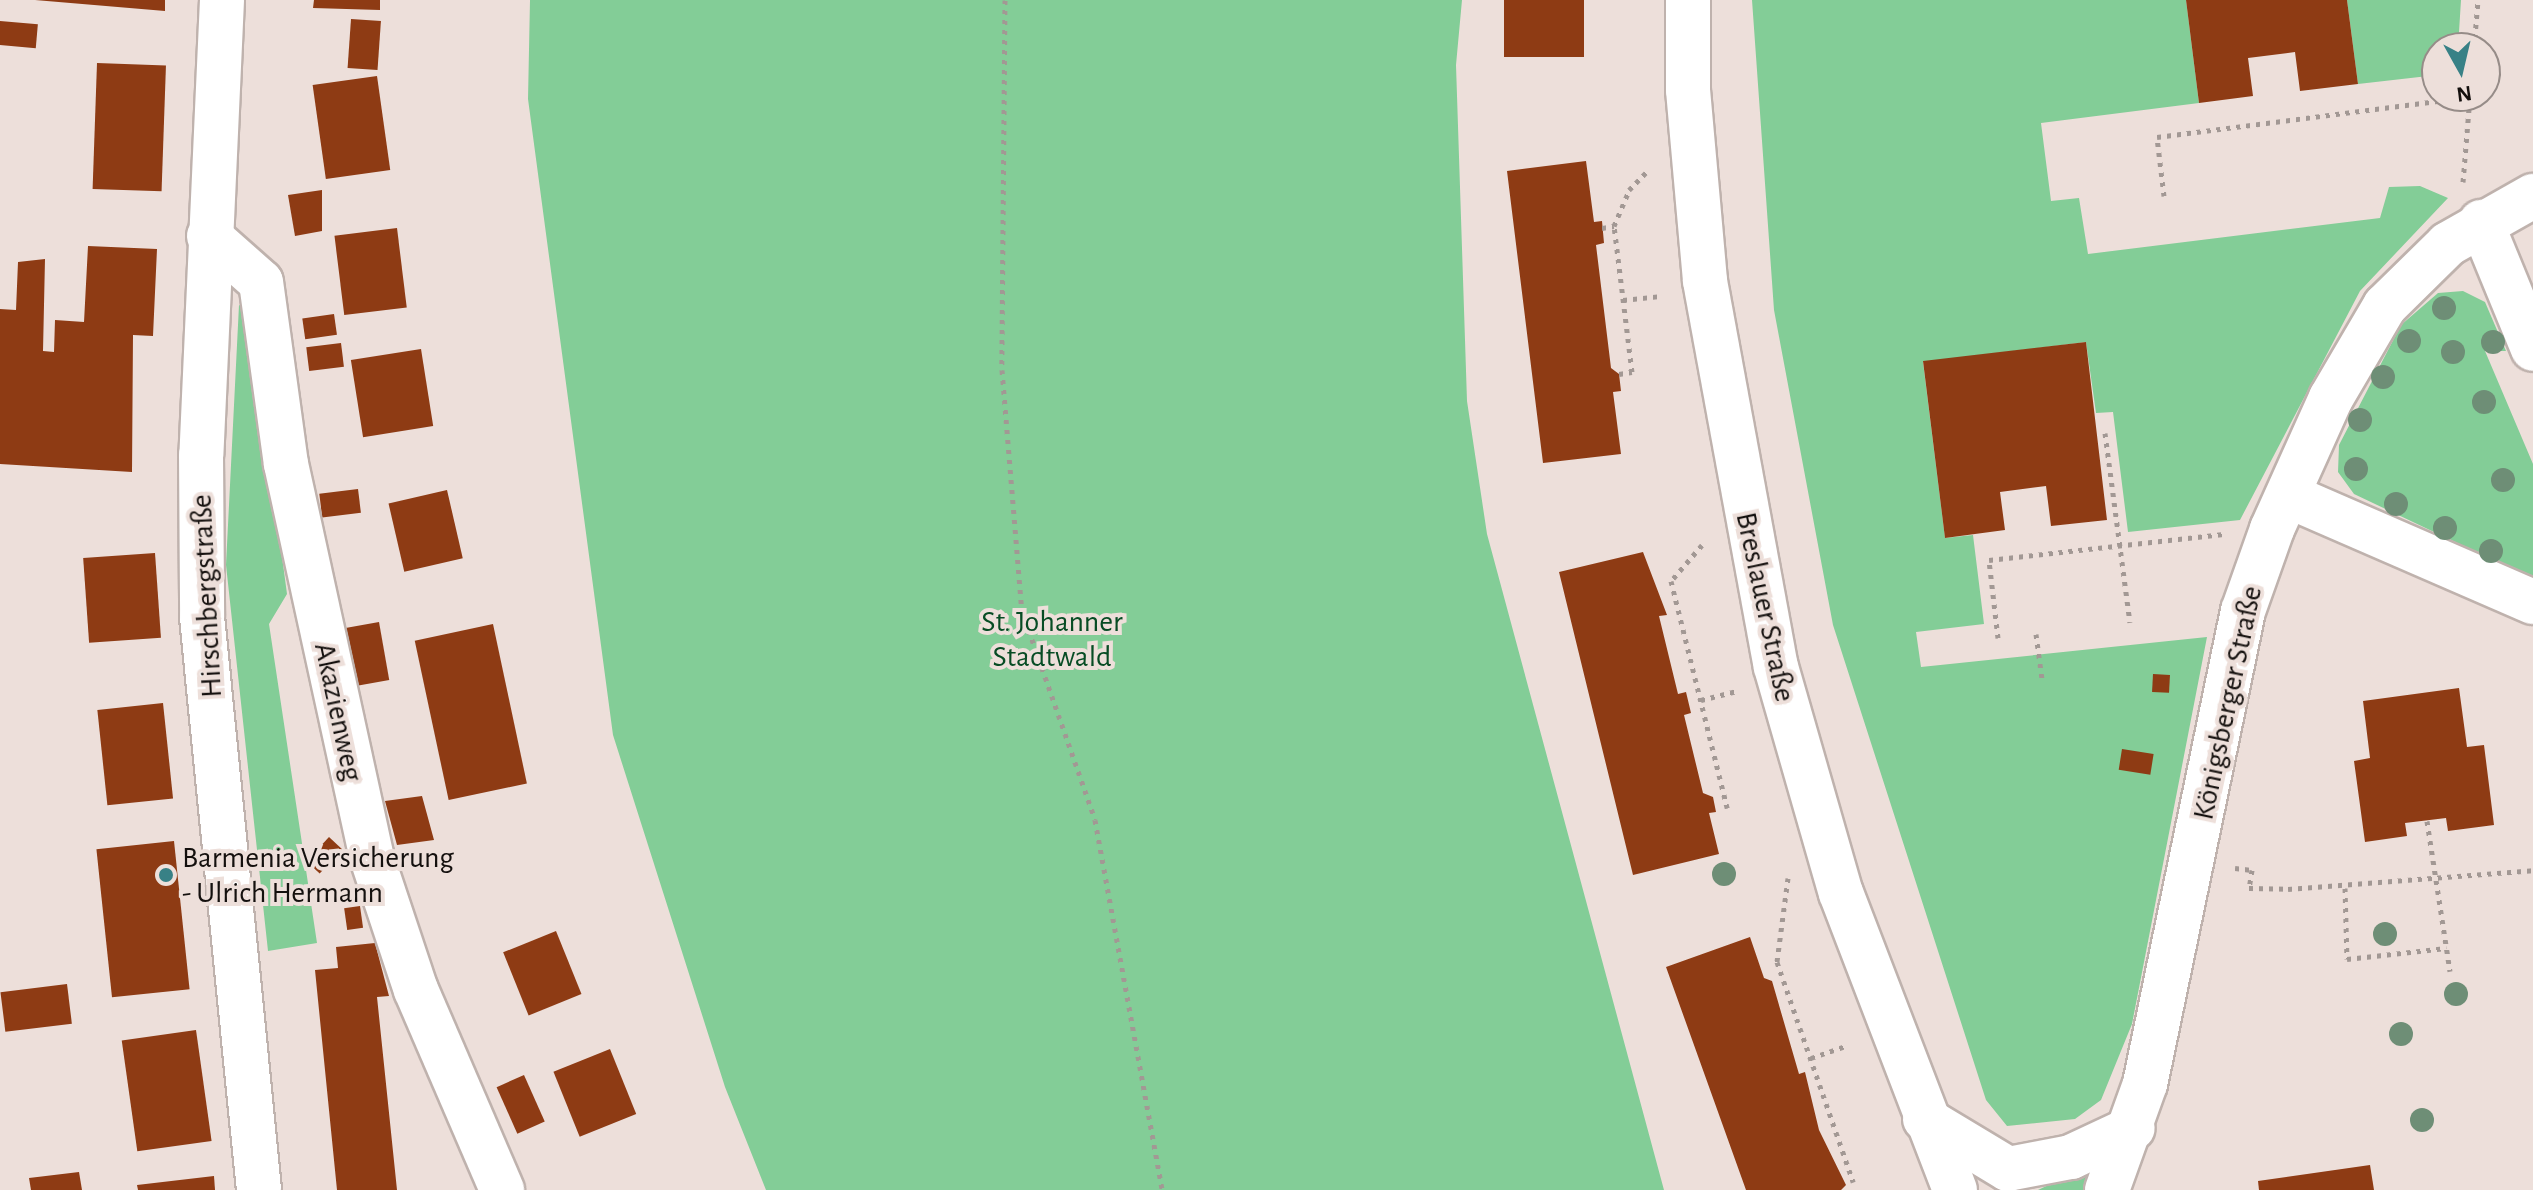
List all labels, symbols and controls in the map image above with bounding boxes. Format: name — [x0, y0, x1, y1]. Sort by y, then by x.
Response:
north arrow — [2421, 32, 2501, 112]
text: N — [2455, 82, 2473, 106]
street label: Hirschbergstraße — [184, 493, 230, 699]
street label: Breslauer Straße — [1727, 509, 1803, 705]
street label: Königsberger Straße — [2186, 583, 2270, 823]
park label: St. Johanner Stadtwald — [981, 604, 1123, 674]
street label: Akazienweg — [306, 640, 370, 784]
place label: Barmenia Versicherung - Ulrich Hermann — [182, 840, 454, 910]
marker: Barmenia Versicherung - Ulrich Hermann — [157, 866, 175, 884]

